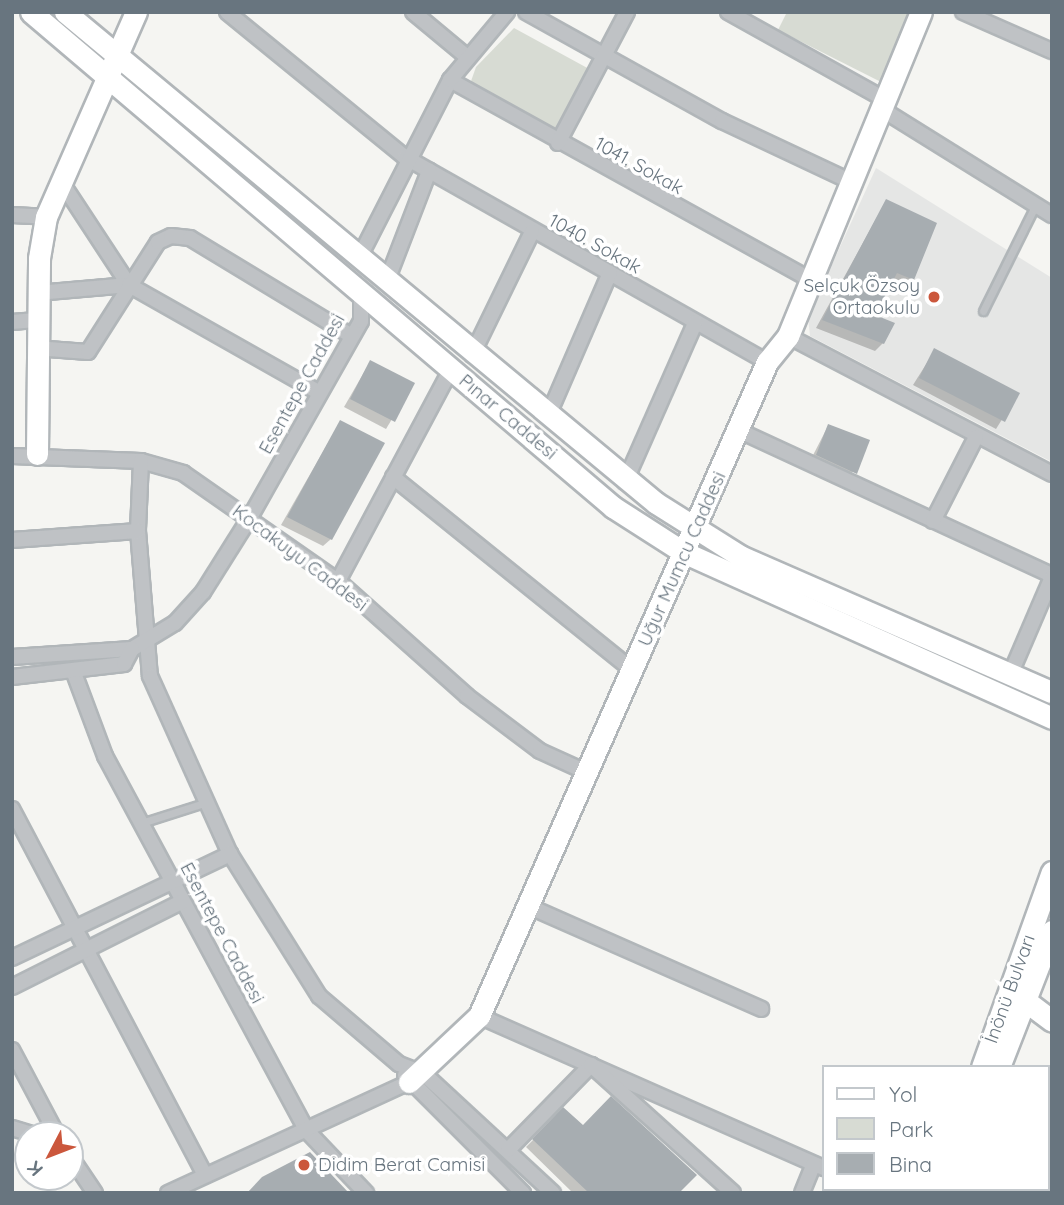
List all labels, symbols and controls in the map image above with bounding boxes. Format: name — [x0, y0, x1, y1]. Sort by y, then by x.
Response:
street label: 1041. Sokak — [591, 132, 687, 200]
street label: 1040. Sokak — [545, 209, 645, 279]
place label: Selçuk Özsoy Ortaokulu — [803, 275, 920, 319]
marker: Selçuk Özsoy Ortaokulu — [926, 289, 942, 305]
street label: Esentepe Caddesi — [254, 310, 350, 458]
street label: Pınar Caddesi — [454, 369, 562, 465]
street label: Uğur Mumcu Caddesi — [633, 468, 731, 650]
street label: Kocakuyu Caddesi — [228, 500, 372, 616]
street label: Esentepe Caddesi — [175, 859, 269, 1007]
street label: İnönü Bulvarı — [980, 931, 1040, 1047]
legend — [822, 1065, 1050, 1191]
text: Yol — [889, 1081, 917, 1107]
text: Park — [889, 1116, 933, 1142]
north arrow — [14, 1121, 84, 1191]
text: Bina — [889, 1151, 932, 1177]
place label: Didim Berat Camisi — [318, 1154, 485, 1176]
text: K — [22, 1156, 48, 1181]
marker: Didim Berat Camisi — [296, 1157, 312, 1173]

